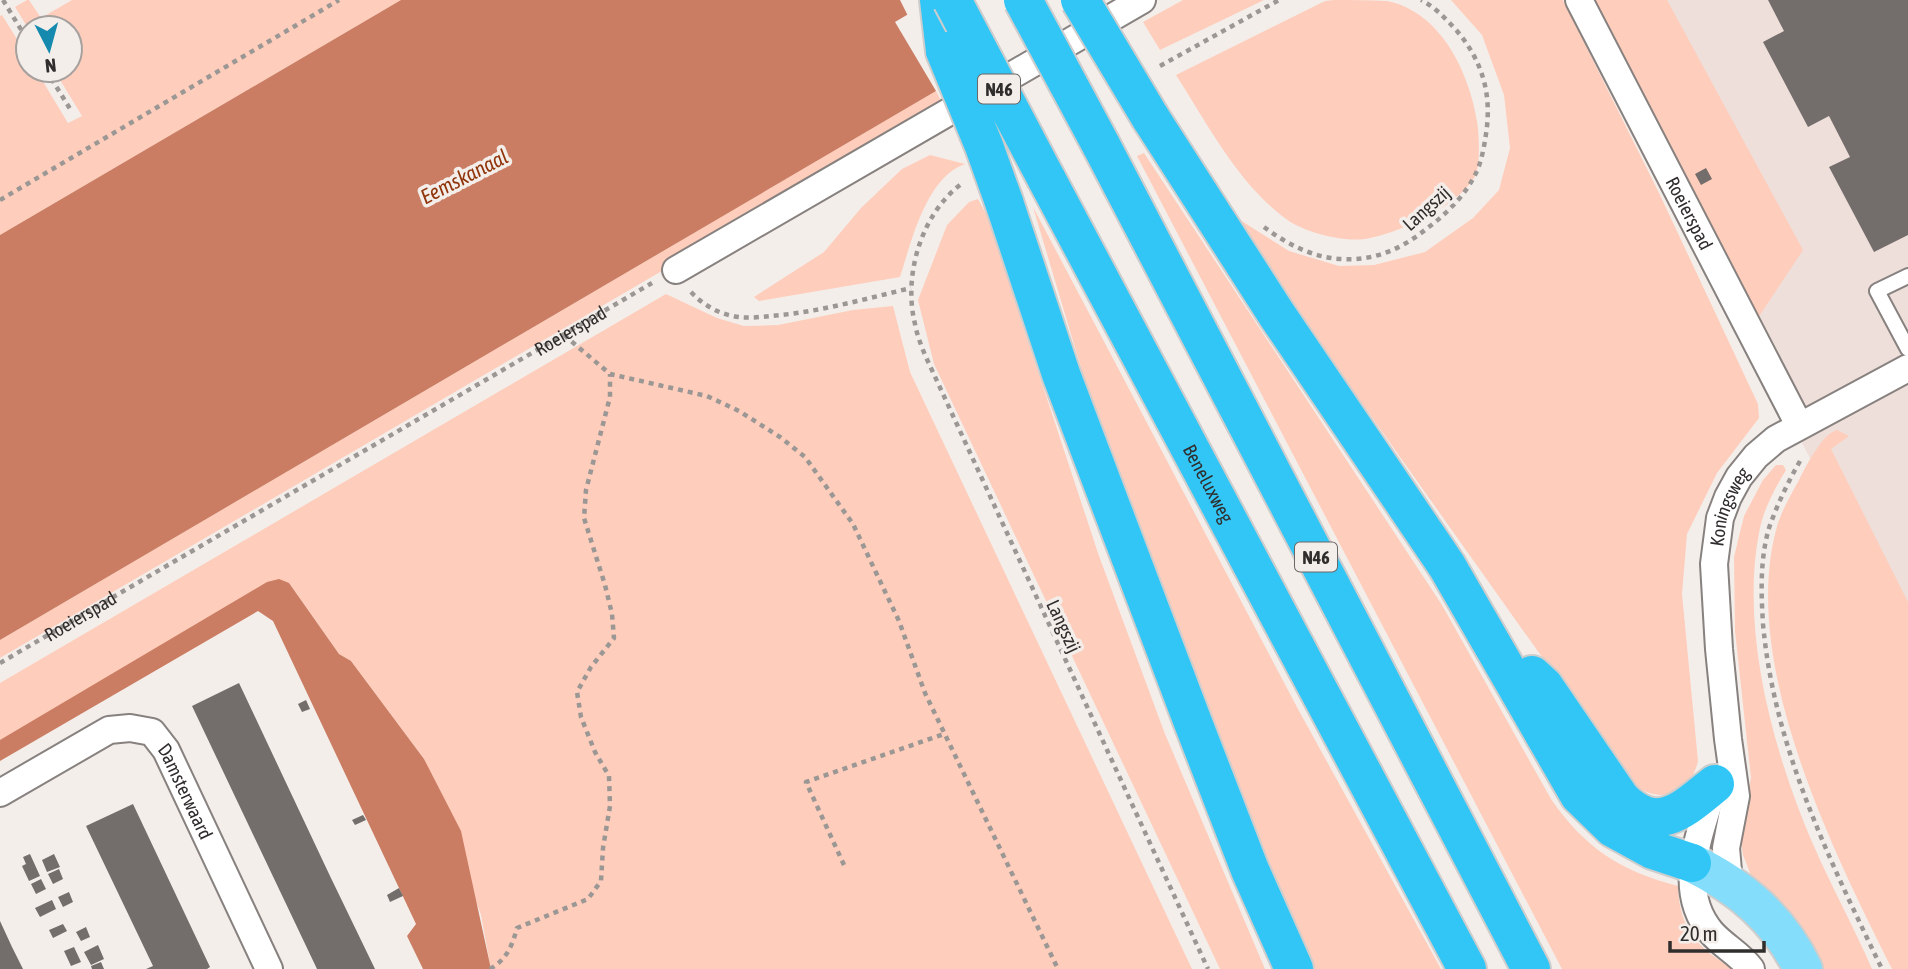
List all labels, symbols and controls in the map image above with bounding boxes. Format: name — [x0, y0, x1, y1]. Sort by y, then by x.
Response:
north arrow — [14, 14, 84, 84]
text: N — [44, 54, 58, 77]
road number: N46 — [978, 74, 1020, 104]
water label: Eemskanaal — [416, 144, 512, 208]
street label: Roeierspad — [1661, 173, 1717, 253]
street label: Langszij — [1398, 181, 1454, 235]
street label: Roeierspad — [530, 301, 610, 360]
street label: Beneluxweg — [1179, 441, 1239, 527]
street label: Koningsweg — [1705, 462, 1754, 548]
road number: N46 — [1295, 542, 1337, 572]
street label: Roeierspad — [41, 587, 120, 646]
street label: Langszij — [1042, 596, 1086, 656]
street label: Damsterwaard — [154, 739, 217, 843]
scale bar — [1670, 909, 1764, 953]
text: 20 m — [1680, 921, 1718, 945]

